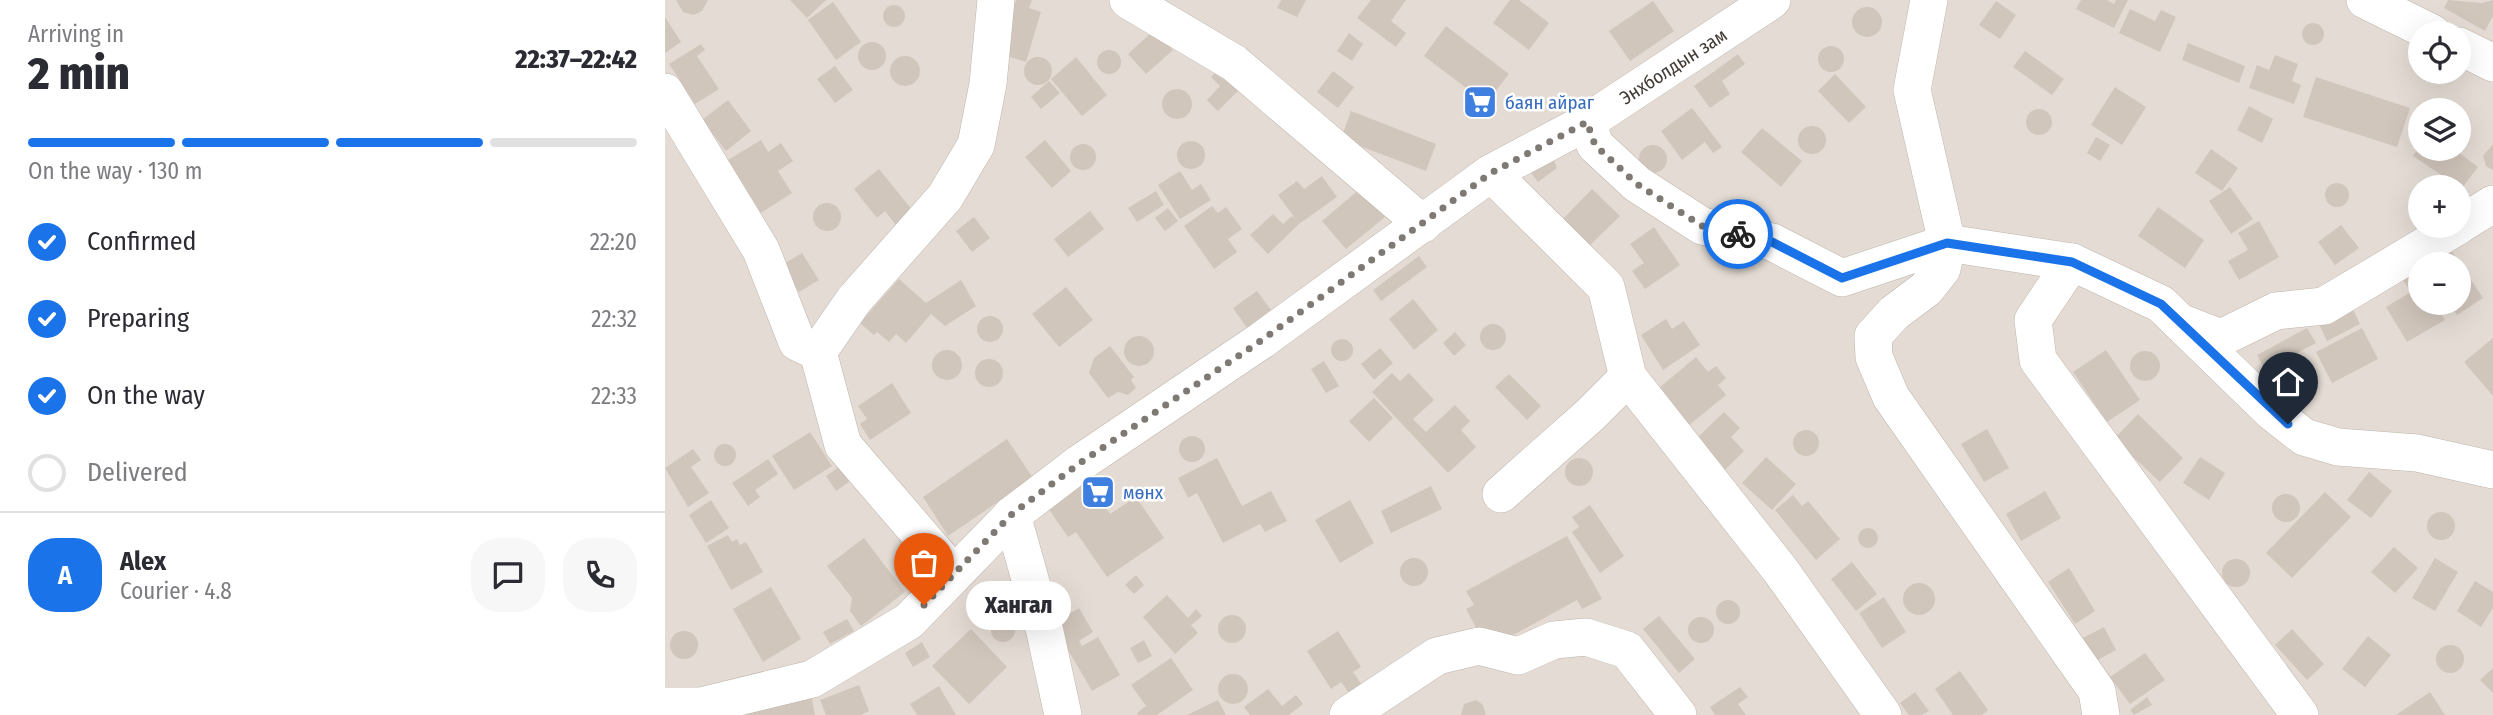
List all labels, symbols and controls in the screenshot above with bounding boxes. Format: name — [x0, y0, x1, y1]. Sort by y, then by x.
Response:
text: Arriving in — [28, 20, 124, 48]
map controls — [2408, 21, 2471, 315]
button: locate — [2408, 21, 2471, 84]
street label: Энхболдын зам — [1615, 23, 1731, 110]
text: 22:37–22:42 — [515, 44, 637, 75]
text: 2 min — [28, 46, 130, 101]
supermarket icon: баян айраг — [1461, 83, 1499, 121]
place label: баян айраг — [1505, 91, 1595, 114]
button: layers — [2408, 98, 2471, 161]
text: On the way · 130 m — [28, 157, 202, 185]
button: + — [2408, 175, 2471, 238]
courier — [1703, 199, 1773, 269]
icon: bike — [1719, 215, 1757, 253]
icon: check — [28, 223, 66, 261]
text: Confirmed — [87, 226, 197, 257]
text: 22:20 — [590, 228, 637, 256]
button: − — [2408, 252, 2471, 315]
icon: check — [28, 300, 66, 338]
text: Preparing — [87, 303, 189, 334]
text: 22:32 — [591, 305, 637, 333]
pin — [2258, 352, 2318, 424]
icon: home — [2269, 363, 2307, 401]
icon: check — [28, 377, 66, 415]
text: On the way — [87, 380, 205, 411]
text: 22:33 — [591, 382, 637, 410]
text: Delivered — [87, 457, 188, 488]
supermarket icon: мөнх — [1079, 473, 1117, 511]
place label: мөнх — [1123, 481, 1164, 504]
pin — [894, 533, 954, 605]
button: chat — [471, 538, 545, 612]
button: phone — [563, 538, 637, 612]
icon: bag — [905, 544, 943, 582]
text: Alex — [120, 546, 166, 577]
text: A — [58, 560, 72, 591]
text: Courier · 4.8 — [120, 577, 232, 605]
callout: Хангал — [966, 580, 1071, 630]
text: Хангал — [985, 591, 1052, 619]

